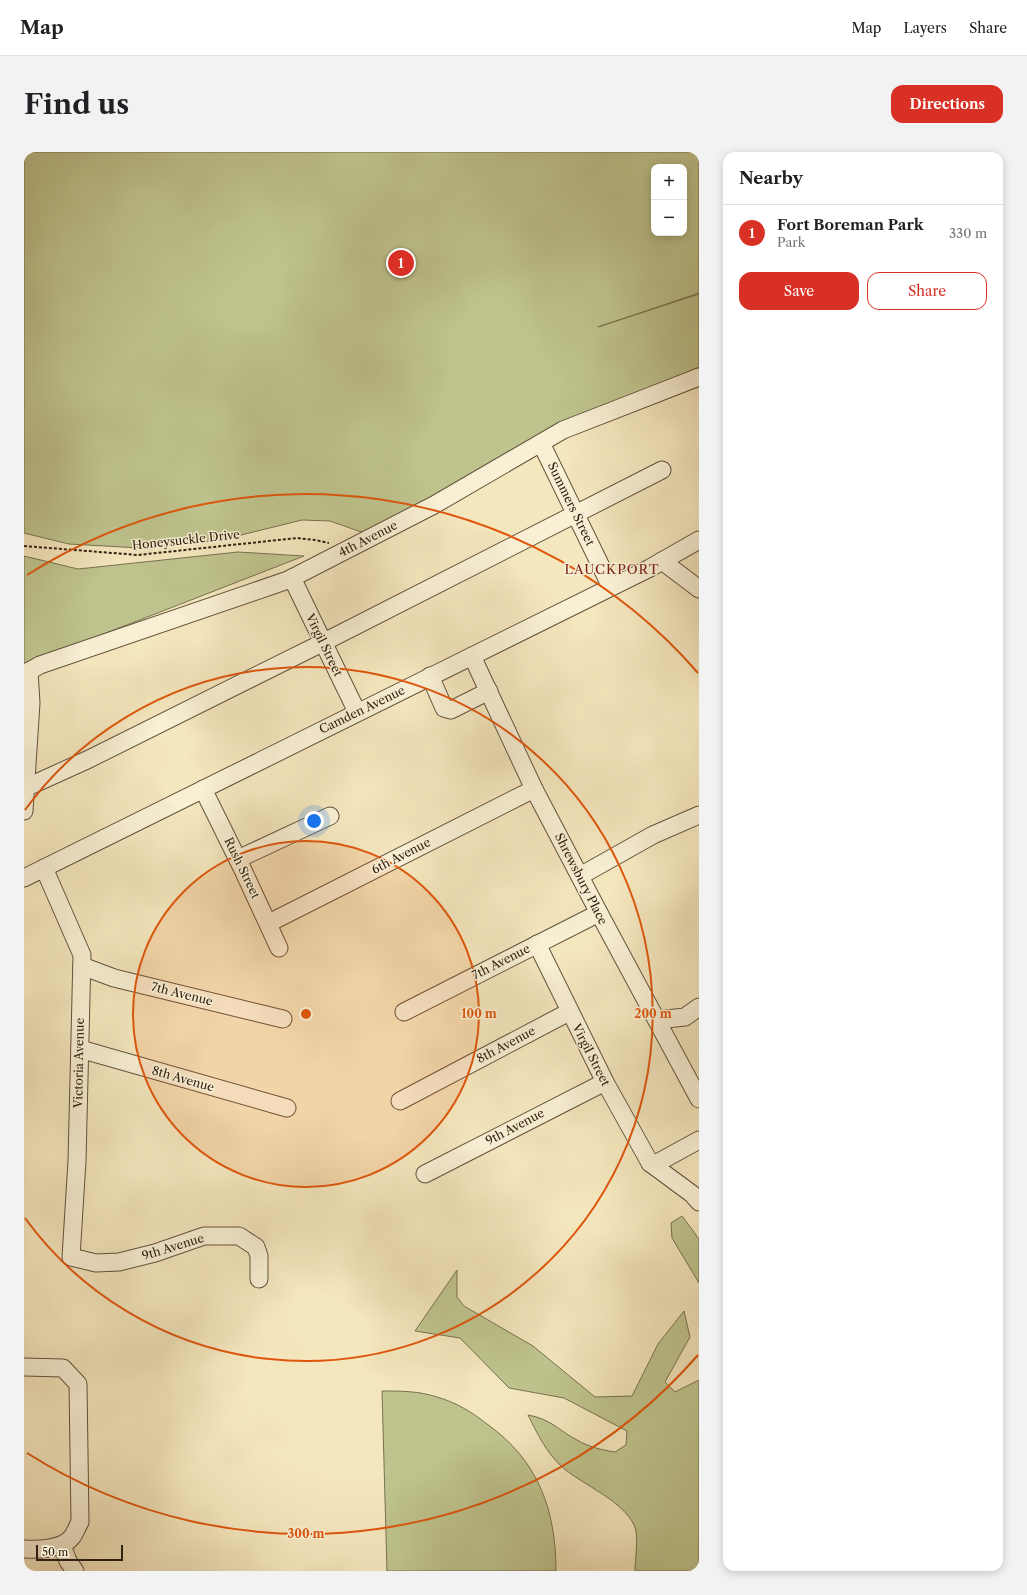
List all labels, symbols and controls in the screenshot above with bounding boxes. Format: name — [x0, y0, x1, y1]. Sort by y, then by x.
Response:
text: Map — [20, 16, 64, 39]
text: Map — [851, 19, 881, 37]
text: Layers — [903, 19, 947, 37]
text: Share — [969, 19, 1007, 37]
button: Directions — [891, 85, 1003, 123]
text: Find us — [24, 87, 129, 121]
map controls — [651, 164, 687, 236]
button: + — [651, 164, 687, 200]
text: Nearby — [739, 168, 803, 188]
button: − — [651, 200, 687, 236]
text: Fort Boreman Park — [777, 215, 924, 234]
text: 1 — [749, 225, 755, 241]
text: 330 m — [949, 225, 987, 241]
text: Park — [777, 234, 805, 250]
pin: 1 — [388, 248, 414, 278]
button: Save — [739, 272, 859, 310]
button: Share — [867, 272, 987, 310]
street label: Summers Street — [545, 460, 598, 549]
street label: 4th Avenue — [336, 517, 400, 560]
street label: Honeysuckle Drive — [131, 526, 241, 553]
district label: LAUCKPORT — [565, 561, 659, 577]
street label: Virgil Street — [302, 610, 346, 679]
street label: Camden Avenue — [316, 682, 407, 737]
your location — [304, 811, 324, 831]
street label: Shrewsbury Place — [552, 830, 611, 927]
street label: 6th Avenue — [369, 834, 433, 877]
street label: Rush Street — [221, 835, 264, 901]
street label: 7th Avenue — [469, 940, 533, 983]
street label: 7th Avenue — [150, 979, 215, 1008]
text: 100 m — [461, 1006, 497, 1021]
text: 200 m — [634, 1006, 672, 1021]
centre of rings — [299, 1007, 313, 1021]
street label: Victoria Avenue — [70, 1017, 87, 1109]
street label: Virgil Street — [569, 1020, 614, 1089]
street label: 8th Avenue — [474, 1023, 538, 1066]
street label: 8th Avenue — [150, 1062, 216, 1095]
street label: 9th Avenue — [483, 1105, 547, 1148]
street label: 9th Avenue — [140, 1230, 206, 1263]
text: 300 m — [287, 1526, 325, 1541]
scale bar — [36, 1543, 123, 1562]
text: 50 m — [42, 1545, 68, 1559]

